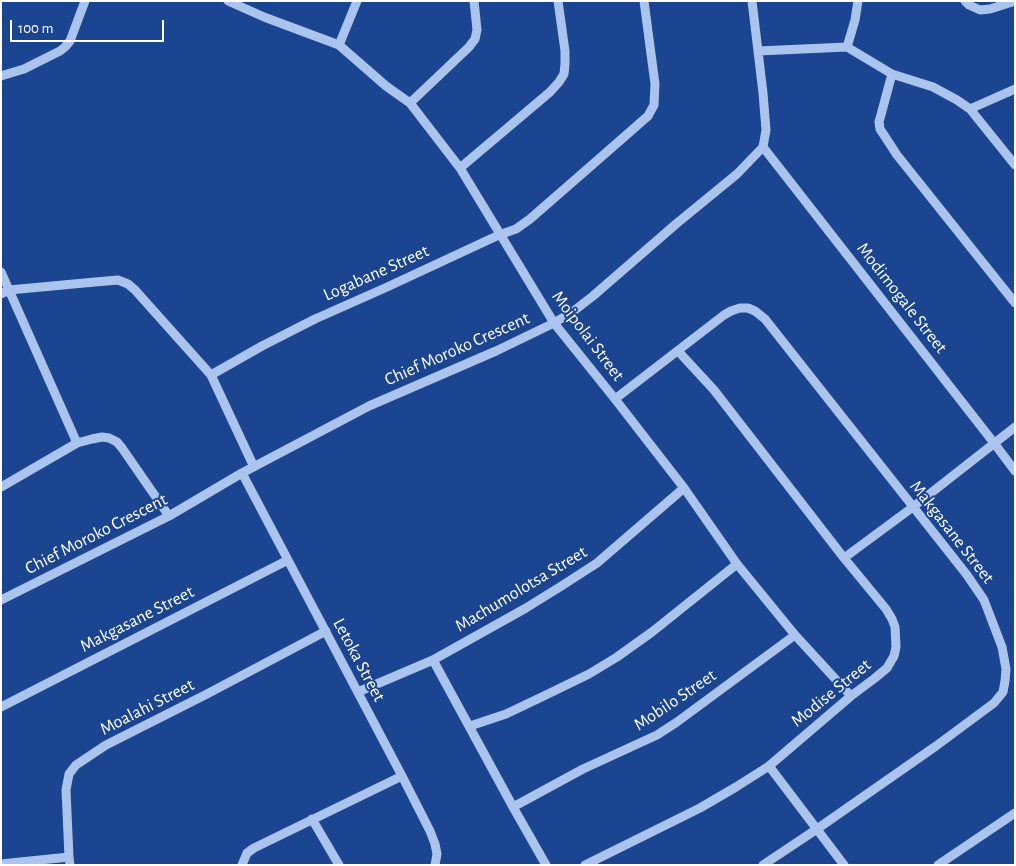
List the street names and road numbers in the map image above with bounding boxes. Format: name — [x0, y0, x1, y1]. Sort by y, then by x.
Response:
street label: Modimogale Street — [852, 238, 952, 358]
street label: Logabane Street — [320, 240, 432, 306]
street label: Moipolai Street — [547, 287, 629, 385]
street label: Chief Moroko Crescent — [381, 307, 533, 391]
street label: Makgasane Street — [905, 476, 999, 588]
street label: Chief Moroko Crescent — [21, 489, 171, 579]
street label: Machumolotsa Street — [451, 541, 591, 637]
street label: Makgasane Street — [77, 581, 197, 657]
street label: Letoka Street — [328, 615, 390, 705]
street label: Modise Street — [787, 654, 875, 732]
street label: Mobilo Street — [630, 665, 720, 735]
street label: Moalahi Street — [96, 674, 198, 740]

